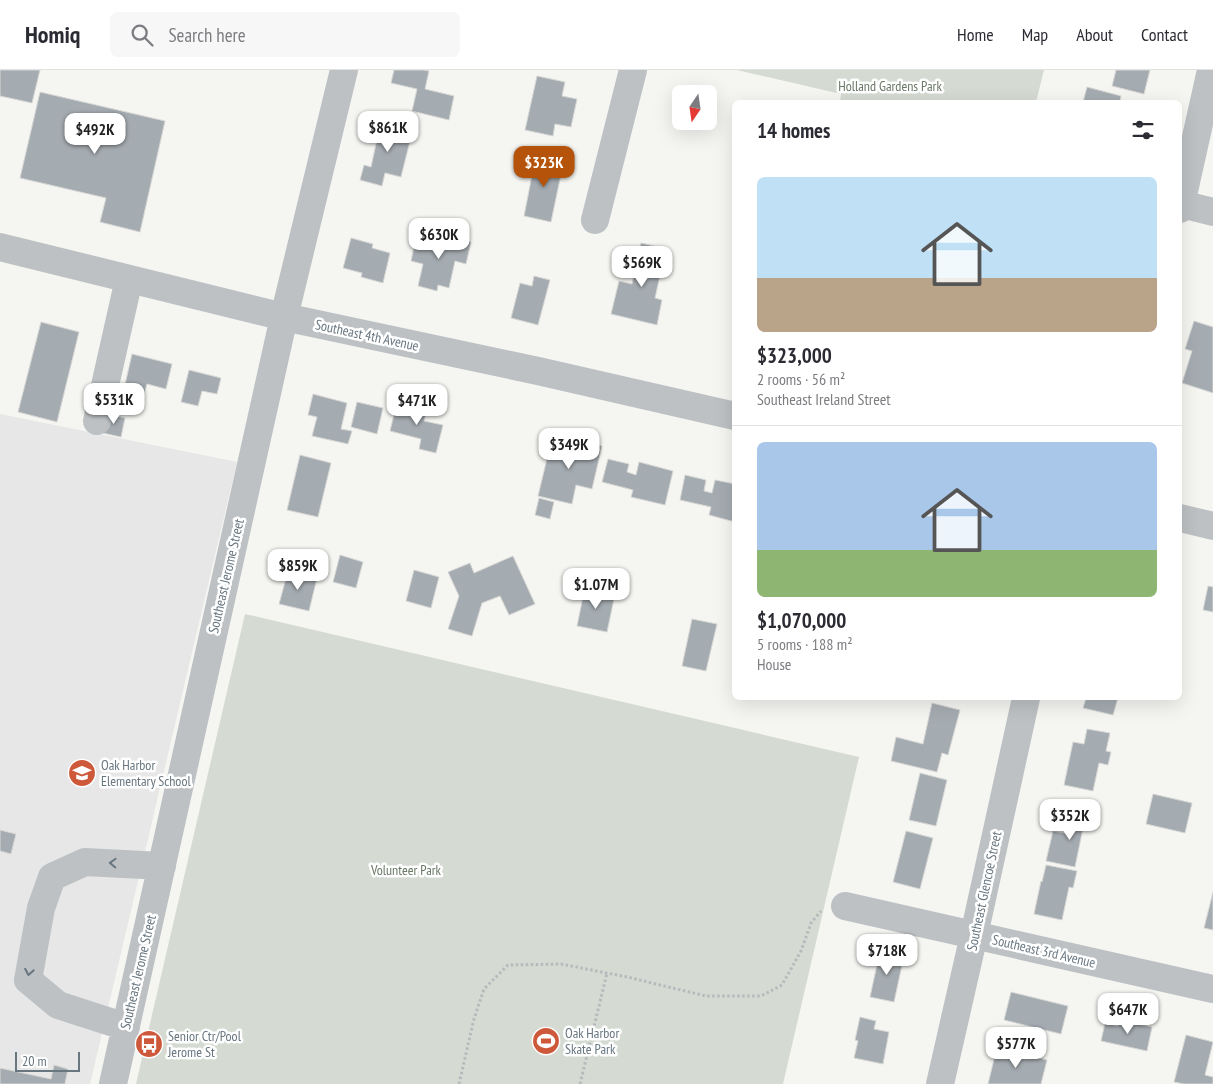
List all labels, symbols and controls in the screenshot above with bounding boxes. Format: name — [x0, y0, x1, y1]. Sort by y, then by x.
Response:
search box — [110, 12, 460, 57]
text: Homiq — [25, 19, 80, 50]
icon: search — [128, 21, 156, 49]
text: Search here — [168, 23, 246, 47]
text: Home — [957, 23, 994, 46]
text: Map — [1022, 23, 1048, 46]
text: About — [1076, 23, 1113, 46]
text: Contact — [1141, 23, 1188, 46]
park label: Holland Gardens Park — [838, 77, 942, 95]
north arrow — [672, 85, 718, 130]
map controls — [672, 85, 717, 130]
pin: $861K — [353, 111, 423, 153]
pin: $492K — [60, 112, 130, 155]
icon: filters — [1129, 116, 1157, 144]
text: $861K — [369, 117, 407, 137]
text: 14 homes — [757, 117, 830, 144]
text: $492K — [76, 119, 114, 139]
pin: $323K — [509, 146, 579, 188]
text: $323K — [525, 152, 563, 172]
icon: home — [912, 209, 1002, 299]
pin: $630K — [404, 218, 474, 260]
text: $630K — [420, 224, 458, 244]
pin: $569K — [607, 246, 677, 288]
text: $569K — [623, 252, 661, 272]
street label: Southeast 4th Avenue — [314, 315, 421, 355]
text: $323,000 — [757, 342, 832, 369]
text: 2 rooms · 56 m² — [757, 369, 845, 389]
pin: $531K — [79, 382, 149, 425]
pin: $471K — [382, 384, 452, 426]
text: $531K — [95, 389, 133, 409]
text: Southeast Ireland Street — [757, 389, 891, 409]
text: $471K — [398, 390, 436, 410]
pin: $349K — [534, 428, 604, 470]
text: $349K — [550, 434, 588, 454]
icon: home — [912, 475, 1002, 565]
street label: Southeast Jerome Street — [204, 517, 248, 635]
pin: $859K — [263, 548, 333, 591]
text: $859K — [279, 555, 317, 575]
pin: $1.07M — [555, 568, 637, 610]
text: $1.07M — [574, 574, 618, 594]
text: $1,070,000 — [757, 607, 846, 634]
text: 5 rooms · 188 m² — [757, 634, 853, 654]
text: House — [757, 654, 791, 674]
place label: Oak Harbor Elementary School — [101, 756, 191, 790]
school or university icon: Oak Harbor Elementary School — [67, 758, 97, 788]
pin: $352K — [1035, 798, 1105, 841]
text: $352K — [1051, 805, 1089, 825]
street label: Southeast Glencoe Street — [963, 829, 1005, 952]
one-way arrow — [109, 858, 117, 869]
park label: Volunteer Park — [370, 861, 442, 879]
street label: Southeast Jerome Street — [116, 913, 160, 1031]
street label: Southeast 3rd Avenue — [991, 930, 1098, 972]
pin: $718K — [852, 934, 922, 976]
text: $718K — [868, 940, 906, 960]
one-way arrow — [25, 967, 35, 976]
pin: $647K — [1093, 992, 1163, 1035]
text: $647K — [1109, 999, 1147, 1019]
place label: Oak Harbor Skate Park — [565, 1024, 619, 1058]
sports icon: Oak Harbor Skate Park — [531, 1026, 561, 1056]
pin: $577K — [981, 1026, 1051, 1069]
place label: Senior Ctr/Pool Jerome St — [167, 1027, 242, 1061]
bus stop icon: Senior Ctr/Pool Jerome St — [134, 1029, 164, 1059]
text: $577K — [997, 1033, 1035, 1053]
scale bar — [15, 1049, 80, 1072]
text: 20 m — [22, 1052, 47, 1070]

